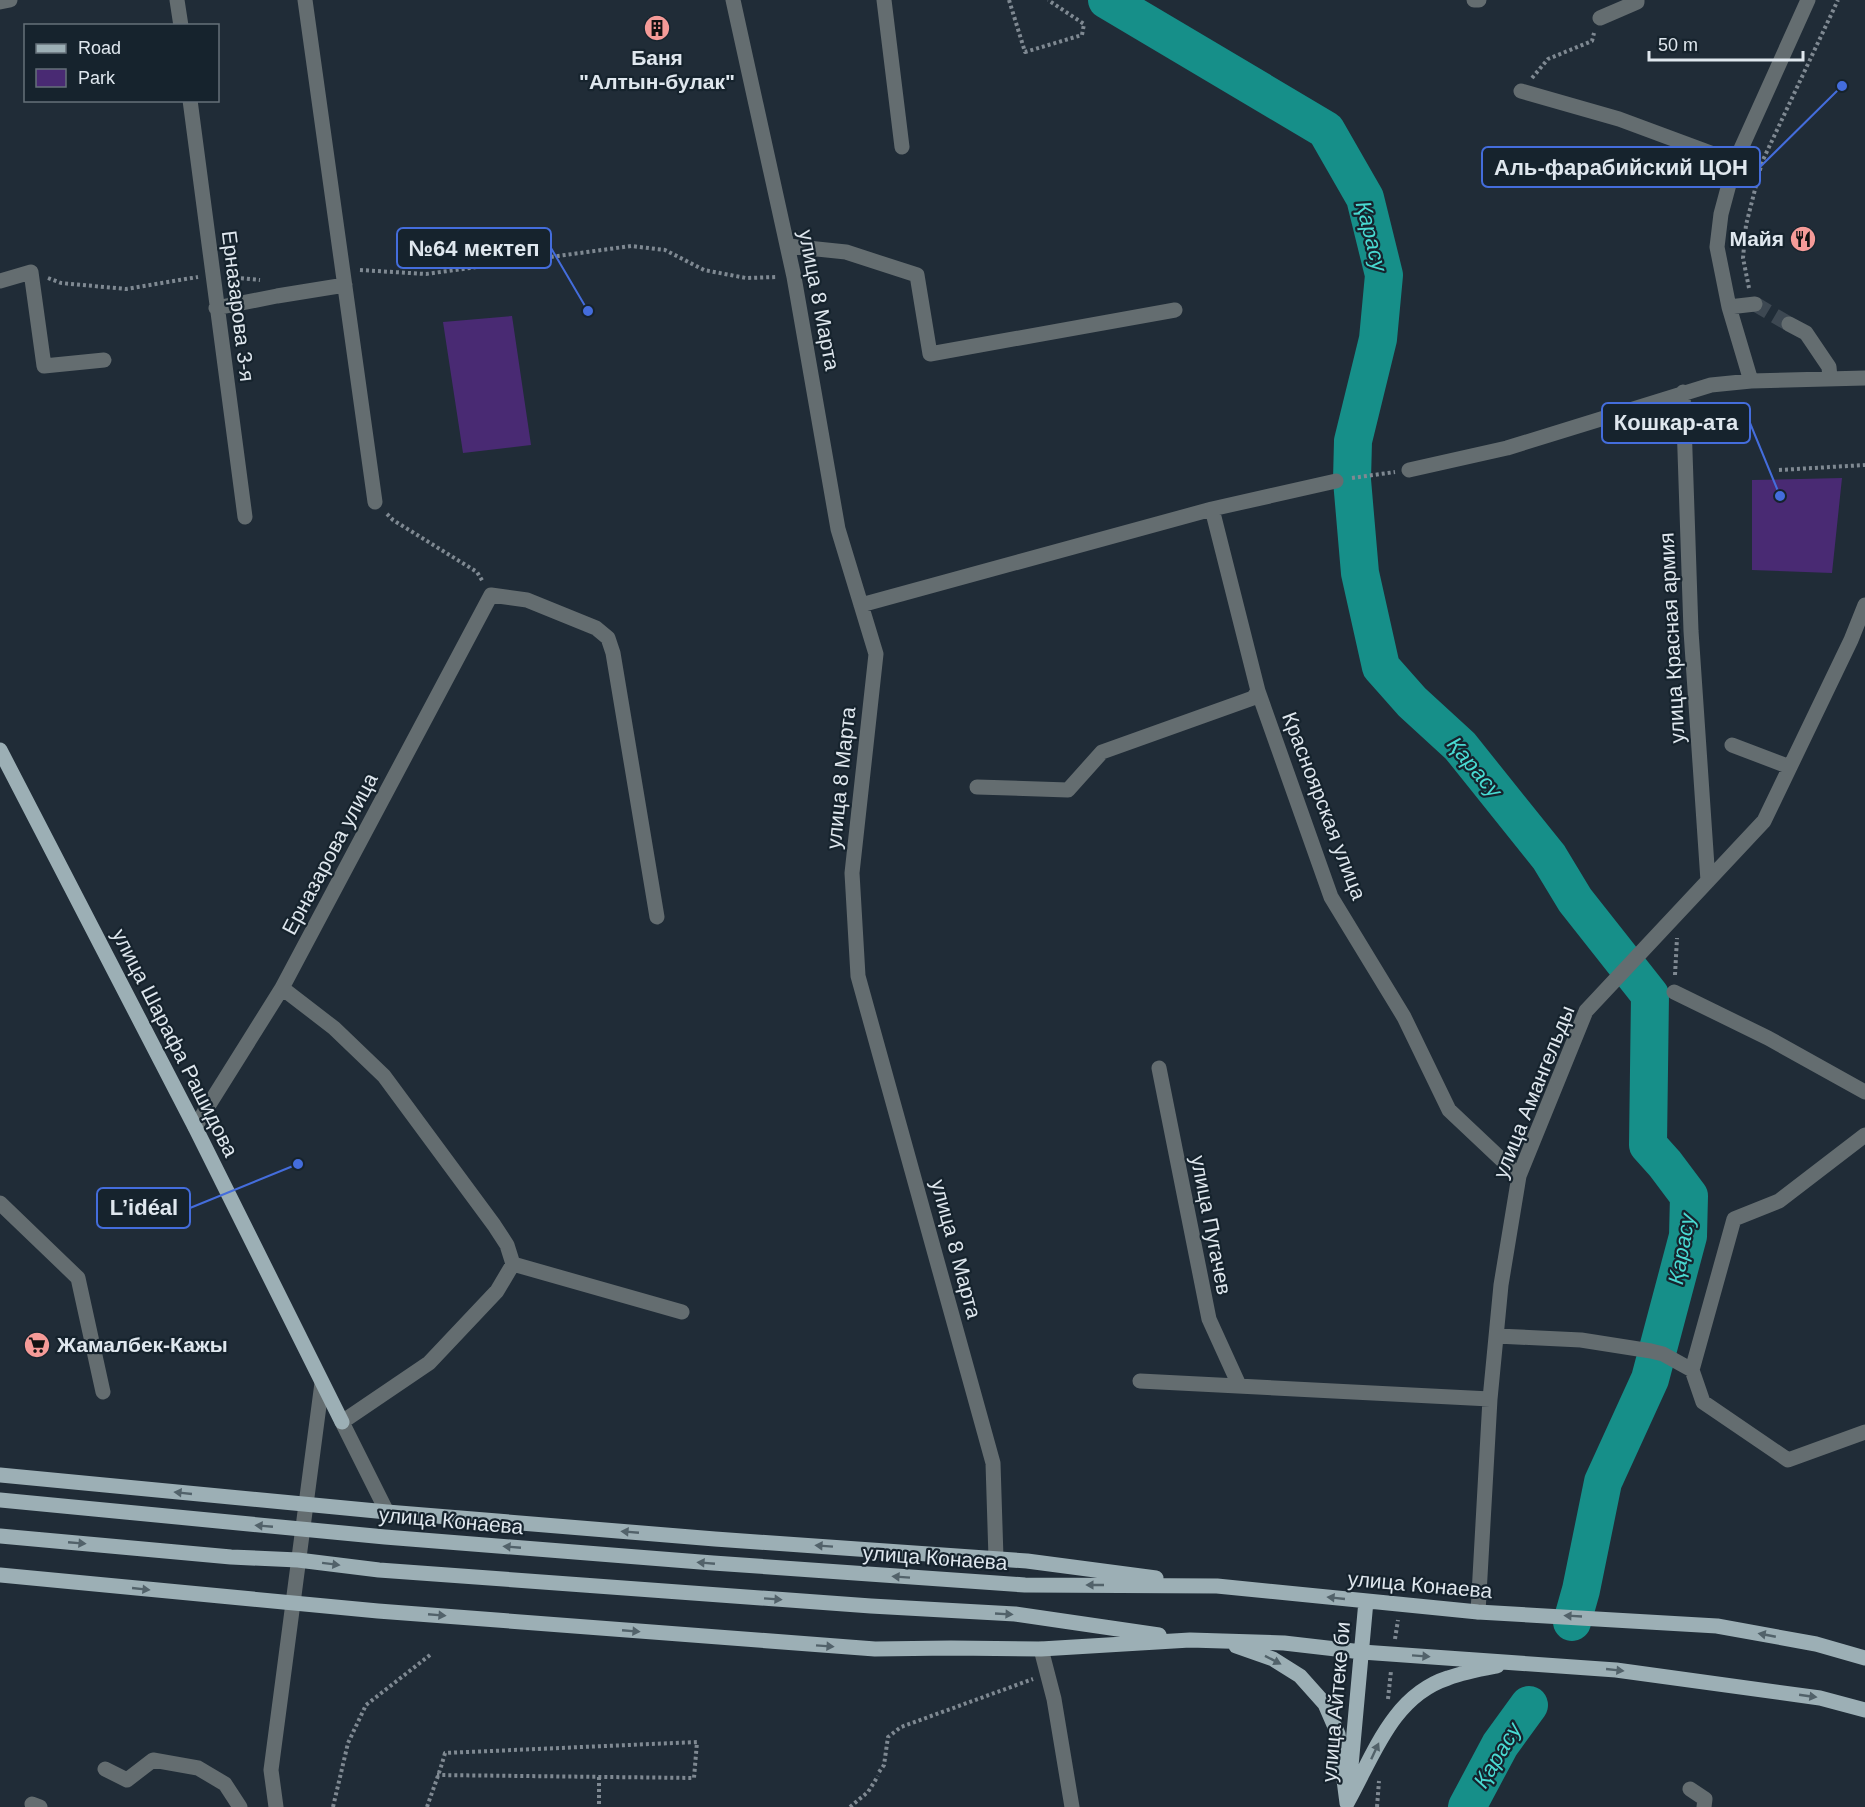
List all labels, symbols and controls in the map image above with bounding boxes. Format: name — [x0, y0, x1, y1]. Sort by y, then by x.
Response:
building icon: Баня "Алтын-булак" — [642, 13, 672, 43]
legend — [24, 24, 219, 102]
scale bar — [1649, 24, 1804, 62]
text: 50 m — [1658, 35, 1698, 55]
text: Road — [78, 38, 121, 58]
place label: Баня "Алтын-булак" — [579, 46, 735, 93]
text: Park — [78, 68, 116, 88]
callout: Аль-фарабийский ЦОН — [1482, 147, 1760, 187]
text: Аль-фарабийский ЦОН — [1494, 155, 1748, 180]
water label: Қарасу — [1351, 198, 1393, 276]
restaurant icon: Майя — [1788, 224, 1818, 254]
place label: Майя — [1729, 227, 1784, 250]
callout: №64 мектеп — [397, 228, 551, 268]
street label: улица 8 Марта — [795, 228, 844, 372]
street label: Ерназарова 3-я — [218, 229, 259, 383]
text: №64 мектеп — [409, 236, 539, 261]
callout: Кошкар-ата — [1602, 403, 1750, 443]
text: Кошкар-ата — [1614, 410, 1739, 435]
street label: улица Красная армия — [1654, 532, 1689, 744]
street label: улица 8 Марта — [822, 705, 859, 850]
street label: Красноярская улица — [1278, 709, 1371, 903]
water label: Қарасу — [1442, 732, 1508, 804]
street label: Ерназарова улица — [277, 769, 382, 938]
street label: улица Шарафа Рашидова — [108, 925, 243, 1161]
street label: улица Амангельды — [1488, 1002, 1579, 1181]
street label: улица Пугачев — [1187, 1153, 1236, 1296]
street label: улица 8 Марта — [927, 1177, 986, 1321]
callout: L’idéal — [97, 1188, 190, 1228]
text: L’idéal — [110, 1195, 178, 1220]
water label: Қарасу — [1663, 1210, 1700, 1286]
supermarket icon: Жамалбек-Кажы — [22, 1330, 52, 1360]
place label: Жамалбек-Кажы — [56, 1333, 228, 1356]
one-way arrow — [174, 1488, 193, 1498]
street label: улица Конаева — [378, 1503, 525, 1538]
one-way arrow — [254, 1521, 273, 1531]
one-way arrow — [621, 1527, 640, 1537]
one-way arrow — [67, 1538, 86, 1548]
street label: улица Конаева — [862, 1541, 1008, 1574]
one-way arrow — [502, 1542, 521, 1552]
one-way arrow — [815, 1542, 834, 1551]
one-way arrow — [697, 1558, 716, 1568]
one-way arrow — [322, 1559, 341, 1568]
street label: улица Конаева — [1347, 1567, 1494, 1602]
one-way arrow — [891, 1572, 910, 1581]
one-way arrow — [1086, 1580, 1105, 1590]
one-way arrow — [132, 1584, 151, 1594]
one-way arrow — [1326, 1593, 1345, 1603]
one-way arrow — [763, 1594, 782, 1604]
one-way arrow — [995, 1609, 1014, 1618]
one-way arrow — [427, 1611, 446, 1620]
one-way arrow — [1564, 1612, 1583, 1621]
street label: улица Айтеке би — [1317, 1621, 1354, 1783]
one-way arrow — [622, 1626, 641, 1636]
one-way arrow — [1757, 1630, 1776, 1639]
one-way arrow — [816, 1641, 835, 1651]
one-way arrow — [1411, 1651, 1430, 1660]
one-way arrow — [1265, 1656, 1282, 1665]
one-way arrow — [1606, 1665, 1625, 1675]
one-way arrow — [1799, 1692, 1818, 1701]
water label: Қарасу — [1468, 1716, 1528, 1792]
one-way arrow — [1370, 1743, 1379, 1760]

